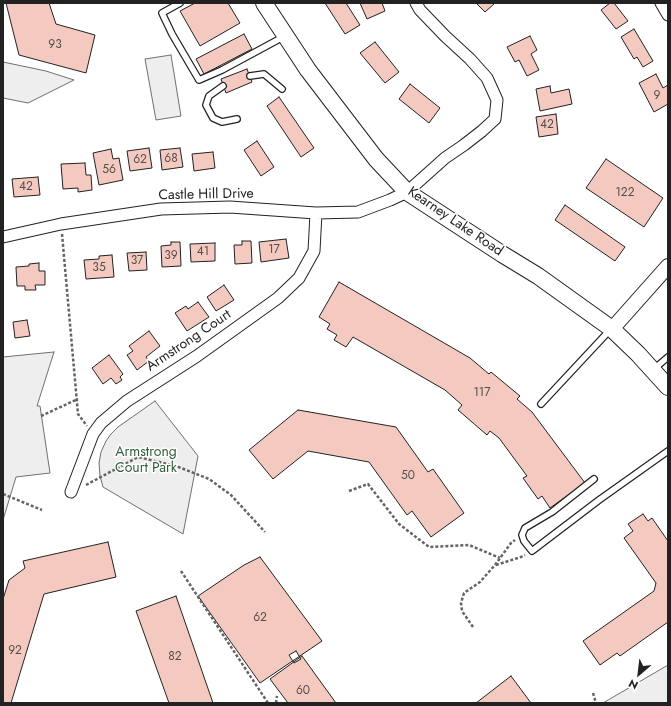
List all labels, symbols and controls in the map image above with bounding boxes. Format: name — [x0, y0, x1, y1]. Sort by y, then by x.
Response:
house number: 93 — [48, 38, 62, 52]
house number: 9 — [654, 89, 660, 103]
house number: 42 — [540, 118, 554, 132]
house number: 68 — [164, 152, 178, 166]
house number: 62 — [133, 153, 147, 167]
house number: 56 — [102, 163, 116, 177]
house number: 42 — [19, 180, 33, 194]
street label: Kearney Lake Road — [404, 184, 506, 260]
street label: Castle Hill Drive — [158, 186, 254, 204]
house number: 122 — [615, 186, 635, 200]
house number: 17 — [268, 243, 280, 257]
house number: 41 — [197, 245, 209, 259]
house number: 39 — [164, 249, 178, 263]
house number: 37 — [131, 254, 143, 268]
house number: 35 — [92, 261, 106, 275]
street label: Armstrong Court — [143, 307, 235, 375]
house number: 117 — [473, 386, 491, 400]
park label: Armstrong Court Park — [115, 445, 177, 478]
house number: 50 — [401, 469, 415, 483]
house number: 62 — [253, 611, 267, 625]
house number: 92 — [8, 644, 22, 658]
house number: 82 — [168, 650, 182, 664]
north arrow — [619, 654, 659, 694]
text: N — [626, 675, 641, 694]
house number: 60 — [296, 684, 310, 698]

